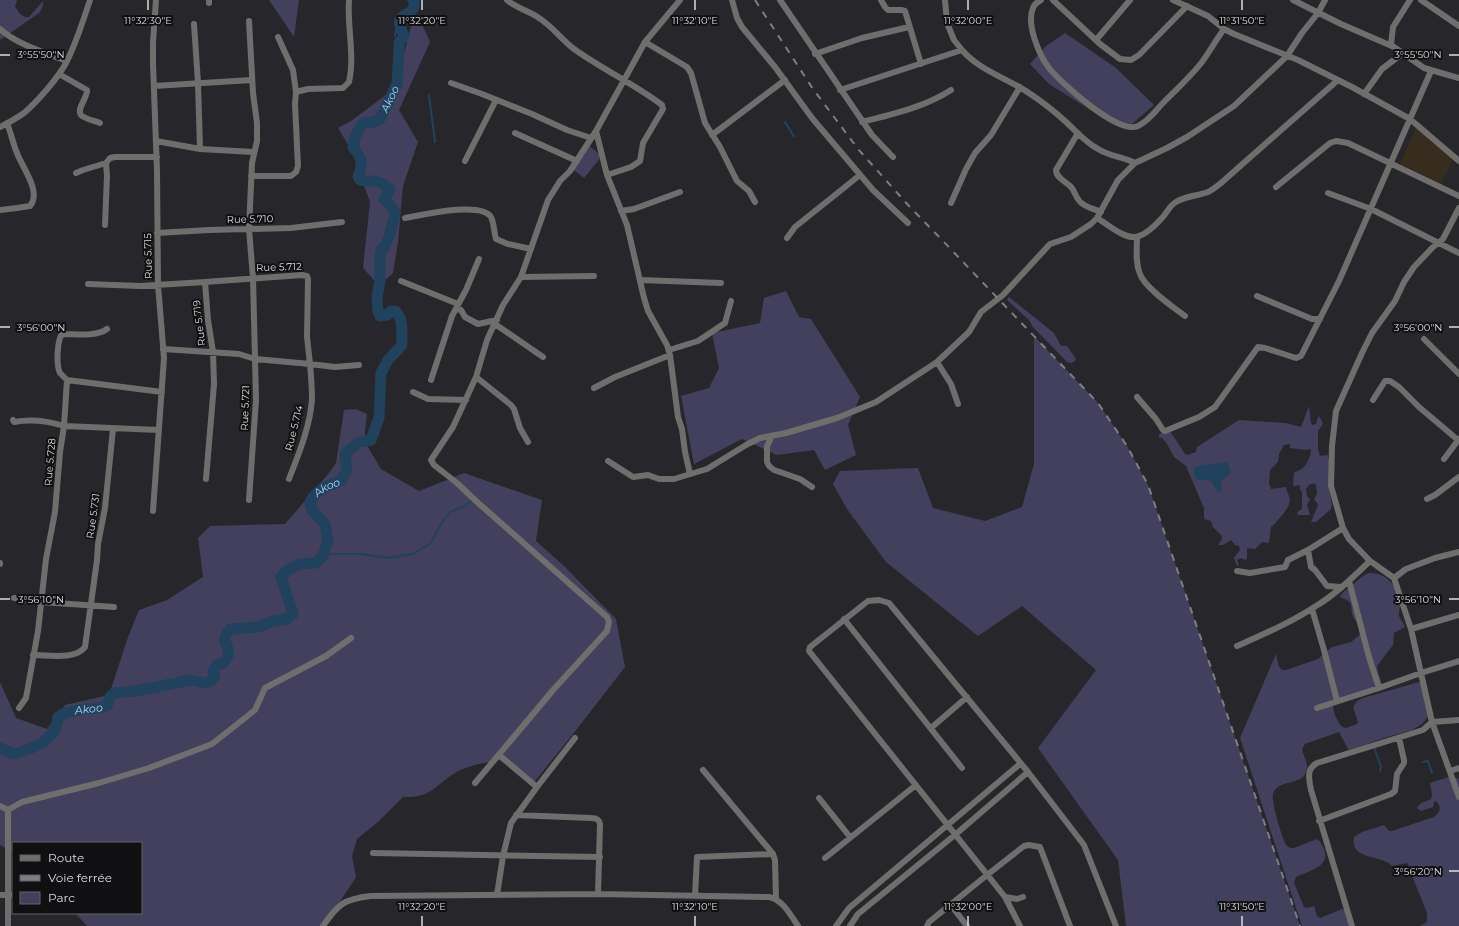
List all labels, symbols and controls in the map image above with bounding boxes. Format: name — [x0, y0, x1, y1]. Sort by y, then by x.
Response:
text: 11°32'30"E — [124, 14, 172, 27]
text: 11°32'20"E — [398, 14, 446, 27]
text: 11°32'10"E — [672, 14, 718, 27]
text: 11°32'00"E — [944, 14, 993, 27]
text: 11°31'50"E — [1219, 14, 1265, 27]
text: 3°55'50"N — [17, 48, 65, 61]
text: 3°55'50"N — [1394, 48, 1442, 61]
water label: Akoo — [377, 83, 402, 116]
street label: Rue 5.710 — [227, 212, 274, 226]
street label: Rue 5.715 — [141, 233, 155, 279]
street label: Rue 5.712 — [256, 260, 302, 274]
street label: Rue 5.719 — [190, 299, 208, 347]
text: 3°56'00"N — [17, 321, 65, 334]
text: 3°56'00"N — [1394, 321, 1442, 334]
street label: Rue 5.721 — [238, 385, 252, 431]
street label: Rue 5.714 — [282, 404, 306, 452]
street label: Rue 5.728 — [41, 437, 59, 487]
water label: Akoo — [310, 475, 342, 501]
street label: Rue 5.731 — [83, 493, 103, 539]
text: 3°56'10"N — [18, 593, 64, 606]
text: 3°56'10"N — [1395, 593, 1441, 606]
water label: Akoo — [73, 700, 104, 718]
legend — [12, 842, 142, 914]
text: Route — [48, 850, 84, 865]
text: 3°56'20"N — [1394, 865, 1442, 878]
text: Voie ferrée — [48, 870, 112, 885]
text: Parc — [48, 890, 75, 905]
text: 11°32'20"E — [398, 900, 446, 913]
text: 11°32'10"E — [672, 900, 718, 913]
text: 11°32'00"E — [944, 900, 993, 913]
text: 11°31'50"E — [1219, 900, 1265, 913]

